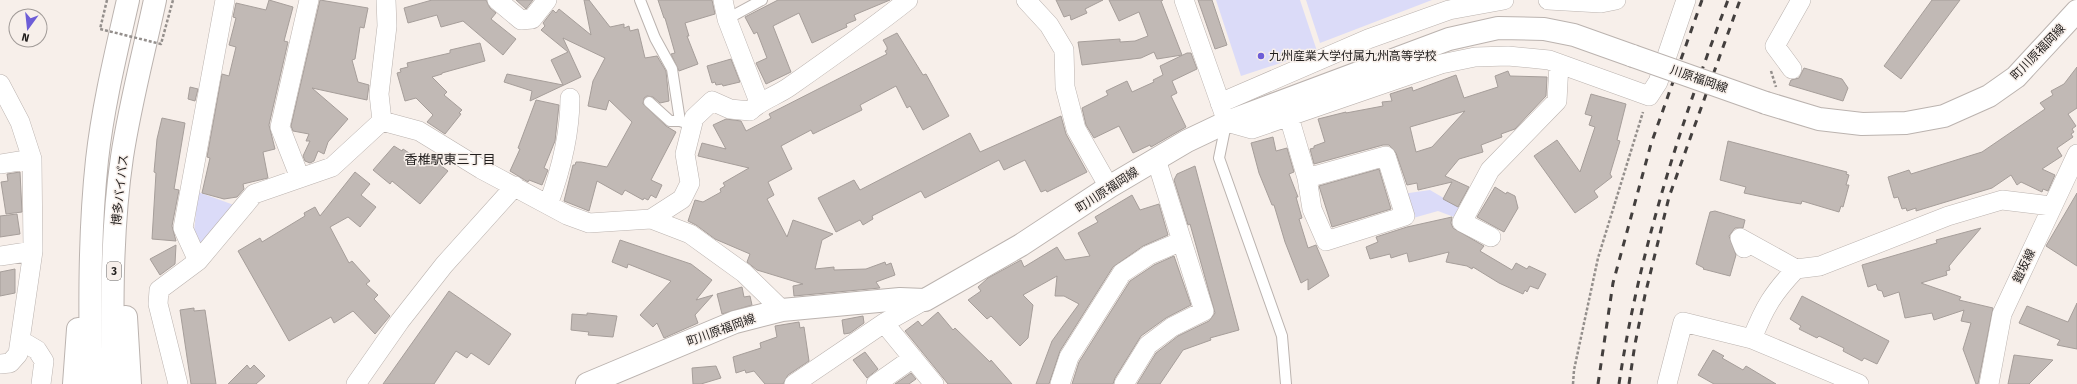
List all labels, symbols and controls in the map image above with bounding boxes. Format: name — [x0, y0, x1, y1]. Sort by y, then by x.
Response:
north arrow — [8, 8, 48, 48]
street label: 町川原福岡線 — [2008, 21, 2068, 83]
text: N — [20, 30, 31, 44]
place label: 九州産業大学付属九州高等学校 — [1269, 49, 1437, 63]
marker: 九州産業大学付属九州高等学校 — [1256, 51, 1266, 61]
street label: 川原福岡線 — [1668, 63, 1730, 95]
district label: 香椎駅東三丁目 — [404, 152, 496, 167]
street label: 博多バイパス — [109, 154, 131, 226]
street label: 町川原福岡線 — [1073, 165, 1141, 215]
street label: 鎧坂線 — [2010, 247, 2038, 285]
road number: 3 — [107, 262, 121, 280]
street label: 町川原福岡線 — [685, 311, 757, 349]

